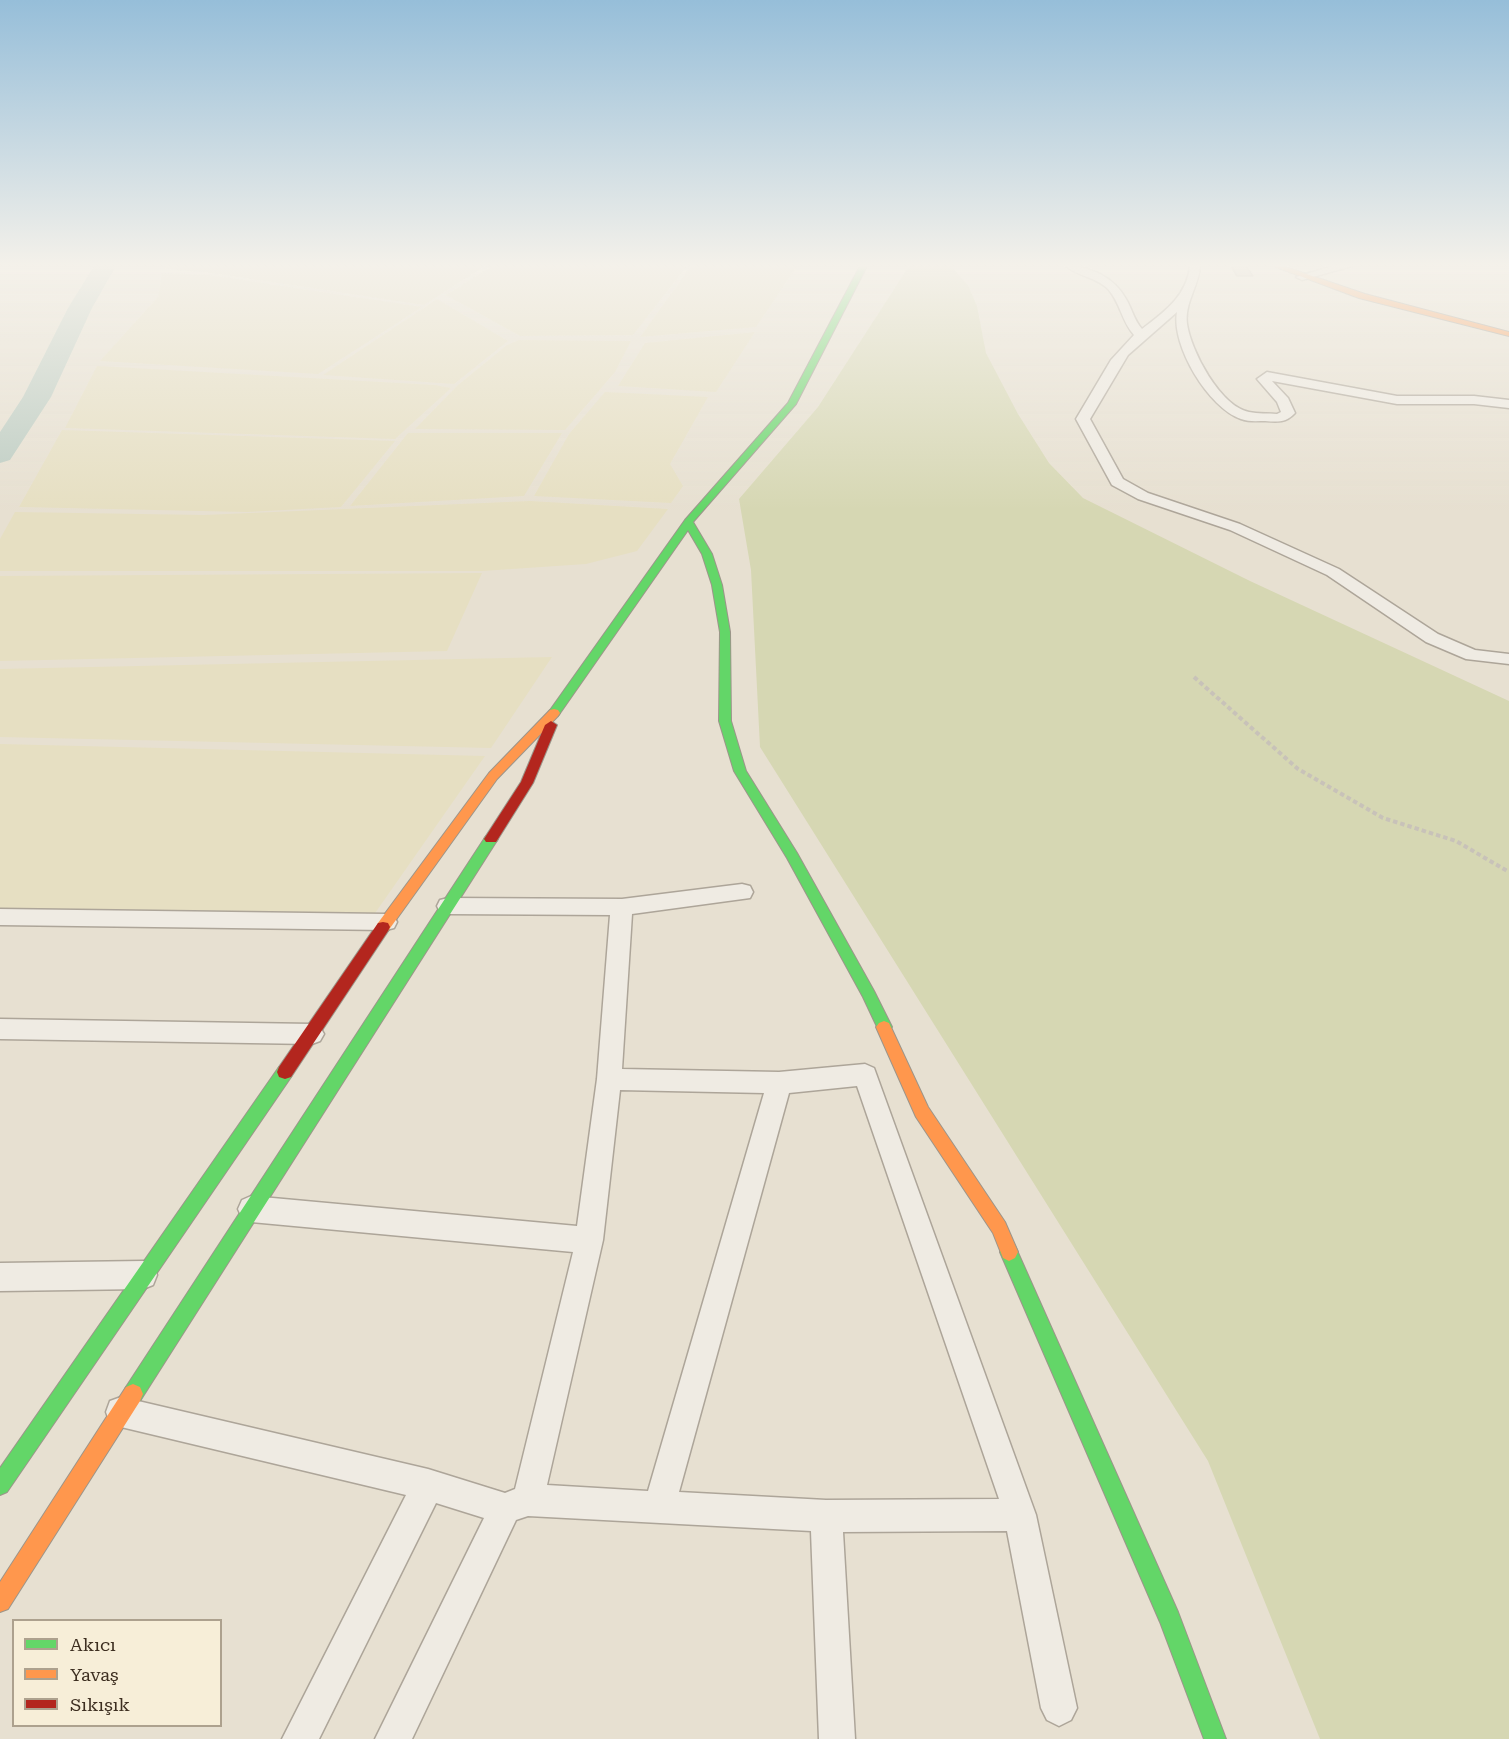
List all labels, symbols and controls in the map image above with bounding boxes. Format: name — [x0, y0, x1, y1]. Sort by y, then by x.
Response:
legend — [12, 1619, 222, 1727]
text: Akıcı — [70, 1634, 116, 1655]
text: Yavaş — [70, 1664, 119, 1685]
text: Sıkışık — [70, 1694, 130, 1715]

